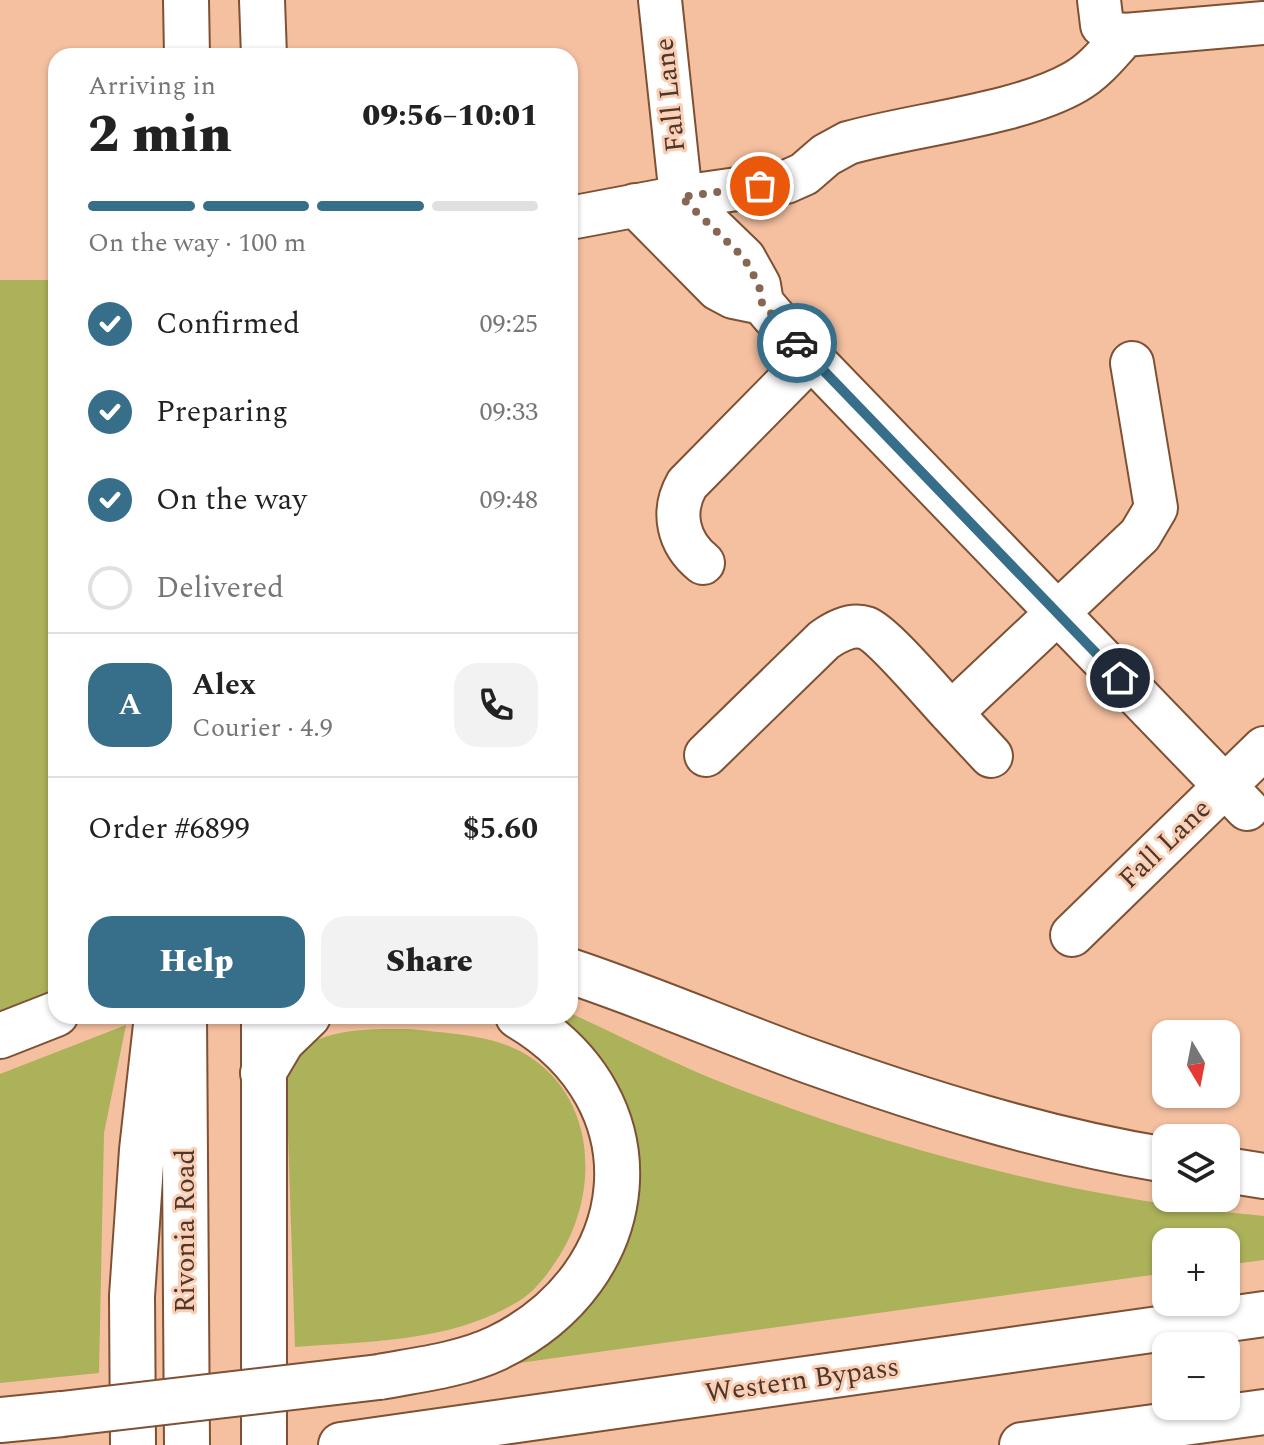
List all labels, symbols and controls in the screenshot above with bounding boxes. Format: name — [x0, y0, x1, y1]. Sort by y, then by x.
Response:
street label: Fall Lane — [643, 36, 697, 154]
text: Arriving in — [88, 66, 216, 106]
text: 09:56–10:01 — [362, 93, 538, 139]
text: 2 min — [88, 96, 232, 175]
pin — [726, 152, 794, 220]
icon: bag — [738, 164, 782, 208]
text: On the way · 100 m — [88, 223, 306, 263]
text: Confirmed — [156, 301, 300, 347]
icon: check — [88, 302, 132, 346]
courier — [757, 303, 837, 383]
text: 09:25 — [479, 304, 538, 344]
icon: car — [775, 321, 819, 365]
text: Preparing — [156, 389, 288, 435]
icon: check — [88, 390, 132, 434]
text: 09:33 — [479, 392, 538, 432]
text: On the way — [156, 477, 307, 523]
icon: check — [88, 478, 132, 522]
text: 09:48 — [479, 480, 538, 520]
text: Delivered — [156, 565, 284, 611]
pin — [1086, 644, 1154, 712]
icon: home — [1098, 656, 1142, 700]
text: Alex — [192, 662, 256, 708]
button: phone — [454, 663, 538, 747]
text: A — [118, 682, 142, 728]
text: Courier · 4.9 — [192, 708, 333, 748]
street label: Fall Lane — [1109, 789, 1221, 899]
text: Order #6899 — [88, 806, 250, 852]
text: $5.60 — [463, 806, 538, 852]
button: Help — [88, 916, 305, 1008]
button: Share — [321, 916, 538, 1008]
north arrow — [1152, 1020, 1240, 1108]
map controls — [1152, 1020, 1240, 1420]
button: layers — [1152, 1124, 1240, 1212]
street label: Rivonia Road — [164, 1149, 207, 1313]
button: + — [1152, 1228, 1240, 1316]
button: − — [1152, 1332, 1240, 1420]
street label: Western Bypass — [702, 1345, 902, 1415]

